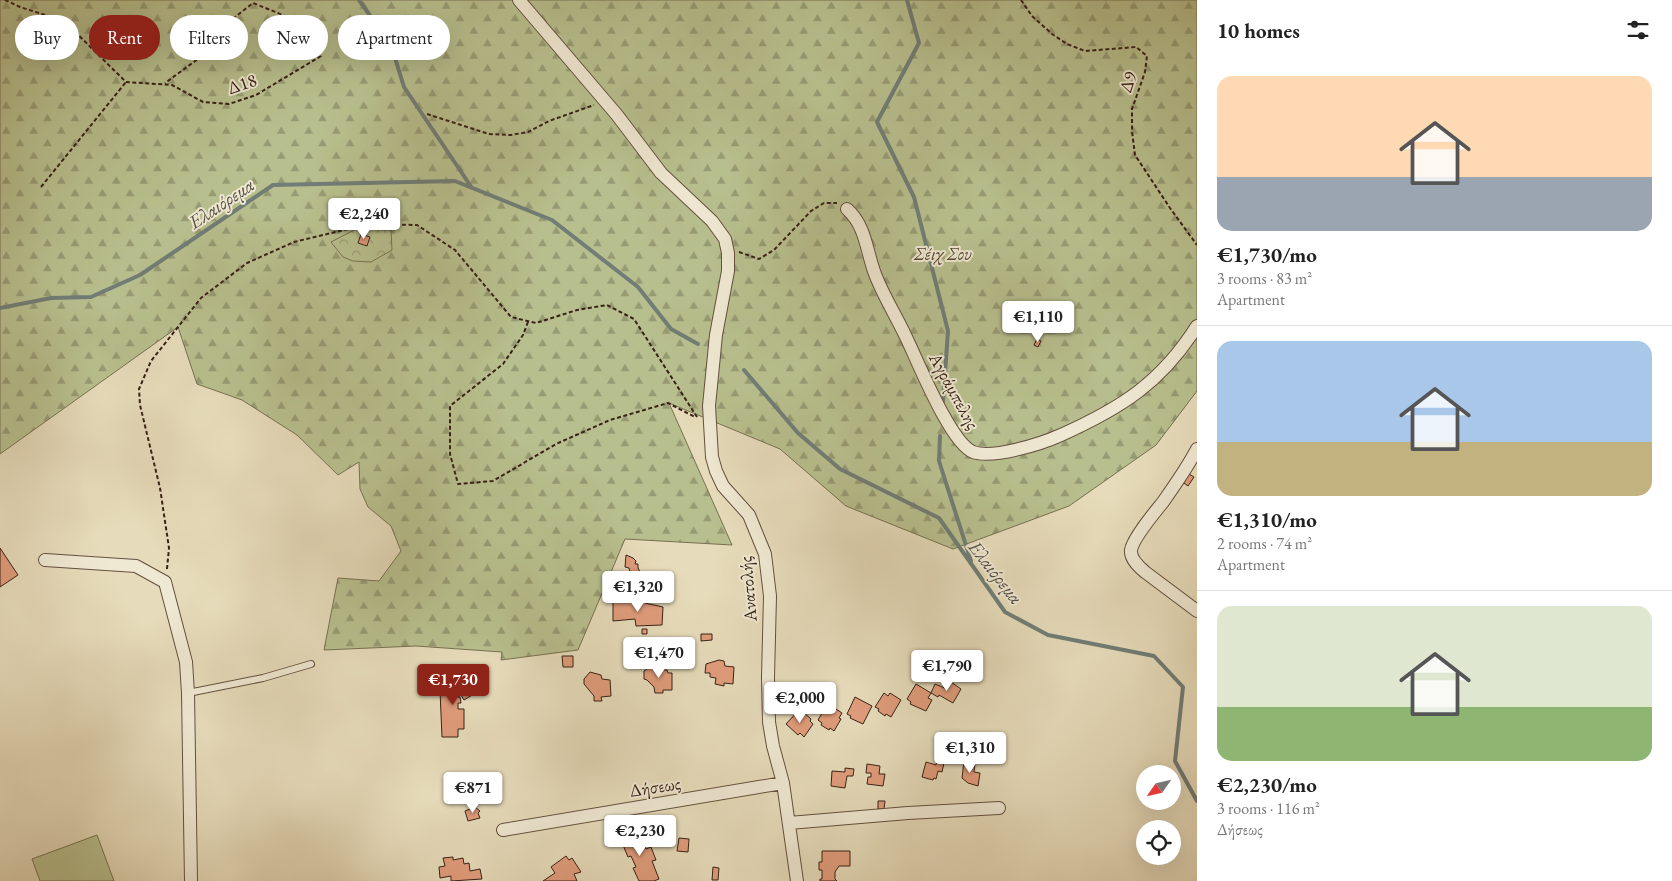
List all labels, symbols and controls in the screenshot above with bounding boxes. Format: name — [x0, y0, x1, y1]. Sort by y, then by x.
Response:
chip: Buy — [15, 15, 79, 60]
chip: Rent — [89, 15, 160, 60]
chip: Filters — [170, 15, 248, 60]
chip: New — [258, 15, 328, 60]
chip: Apartment — [338, 15, 450, 60]
icon: filters — [1624, 16, 1652, 44]
text: 10 homes — [1217, 17, 1300, 44]
street label: Δ18 — [224, 68, 260, 99]
street label: Δ9 — [1113, 68, 1142, 95]
icon: home — [1390, 108, 1480, 198]
water label: Ελαιόρεμα — [183, 172, 259, 235]
pin: €2,240 — [323, 198, 405, 240]
text: €2,240 — [339, 203, 389, 224]
text: €1,730/mo — [1217, 241, 1317, 268]
park label: Σέιχ Σου — [913, 242, 972, 265]
text: 3 rooms · 83 m² — [1217, 268, 1312, 289]
text: Apartment — [1217, 289, 1285, 310]
pin: €1,110 — [997, 300, 1079, 343]
text: €1,110 — [1013, 306, 1063, 327]
street label: Αγράμπελης — [924, 348, 985, 433]
icon: home — [1390, 374, 1480, 464]
text: €1,310/mo — [1217, 506, 1317, 533]
text: 2 rooms · 74 m² — [1217, 533, 1312, 554]
water label: Ελαιόρεμα — [962, 535, 1028, 609]
text: Apartment — [1217, 554, 1285, 575]
street label: Ανατολής — [733, 555, 762, 624]
pin: €1,320 — [597, 570, 679, 613]
text: €1,320 — [613, 576, 663, 597]
pin: €1,470 — [618, 636, 700, 679]
icon: home — [1390, 639, 1480, 729]
text: €1,470 — [634, 642, 684, 663]
pin: €1,790 — [906, 650, 988, 692]
text: €1,790 — [922, 655, 972, 676]
pin: €1,730 — [412, 664, 494, 706]
text: €1,730 — [428, 669, 478, 690]
pin: €2,000 — [759, 682, 841, 724]
text: €2,000 — [775, 687, 825, 708]
pin: €1,310 — [929, 732, 1011, 774]
text: €1,310 — [945, 737, 995, 758]
north arrow — [1136, 765, 1181, 810]
map controls — [1136, 765, 1181, 865]
street label: Δήσεως — [628, 771, 682, 802]
text: €2,230/mo — [1217, 771, 1317, 798]
pin: €871 — [443, 772, 503, 814]
text: €871 — [454, 777, 492, 798]
text: 3 rooms · 116 m² — [1217, 798, 1320, 819]
pin: €2,230 — [599, 814, 681, 857]
text: Δήσεως — [1217, 819, 1263, 840]
text: €2,230 — [615, 820, 665, 841]
button: locate — [1136, 820, 1181, 865]

